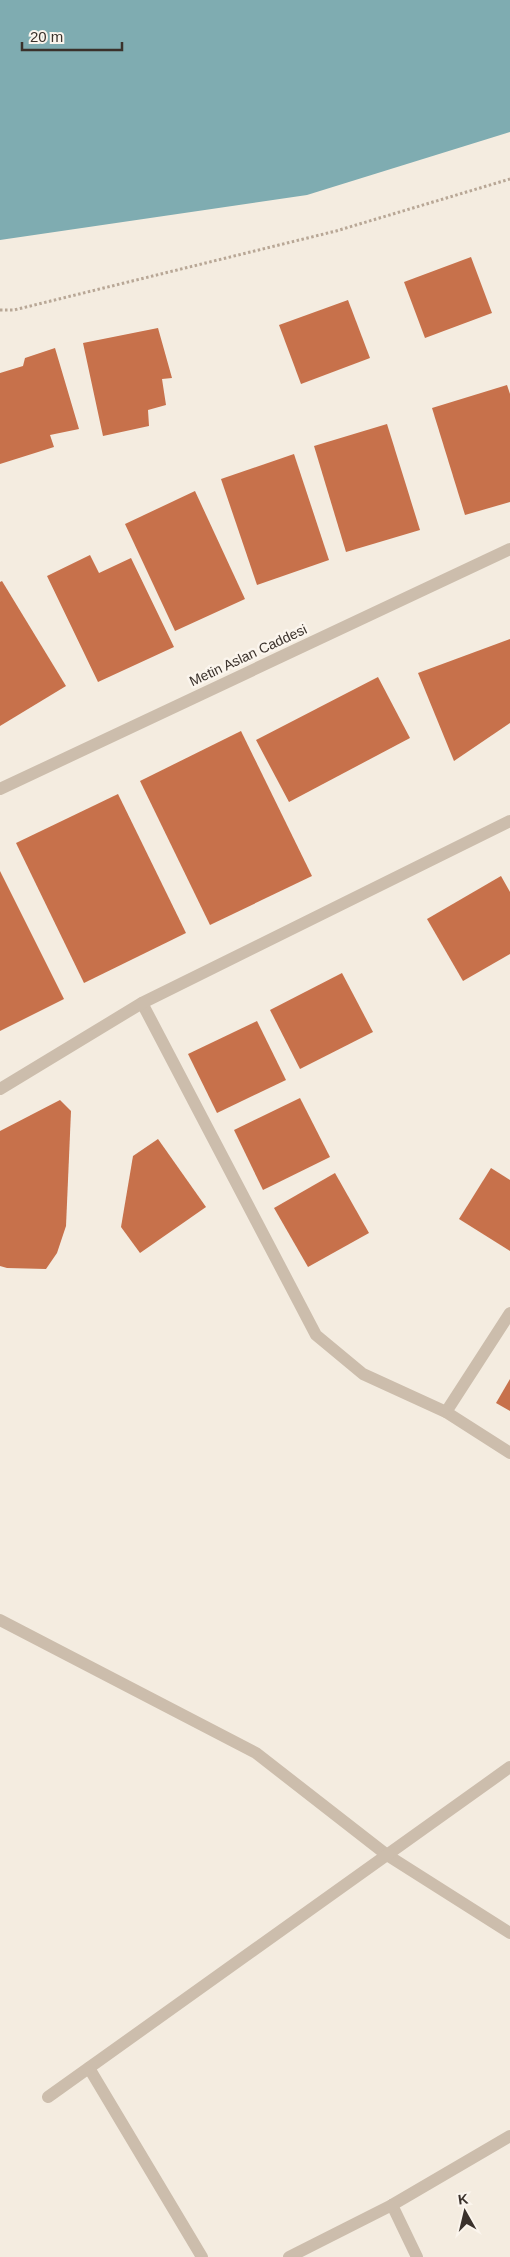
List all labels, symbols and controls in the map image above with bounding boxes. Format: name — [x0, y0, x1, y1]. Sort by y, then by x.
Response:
scale bar — [22, 20, 122, 52]
text: 20 m — [30, 28, 63, 45]
street label: Metin Aslan Caddesi — [187, 621, 309, 689]
north arrow — [440, 2187, 490, 2237]
text: K — [457, 2190, 469, 2208]

